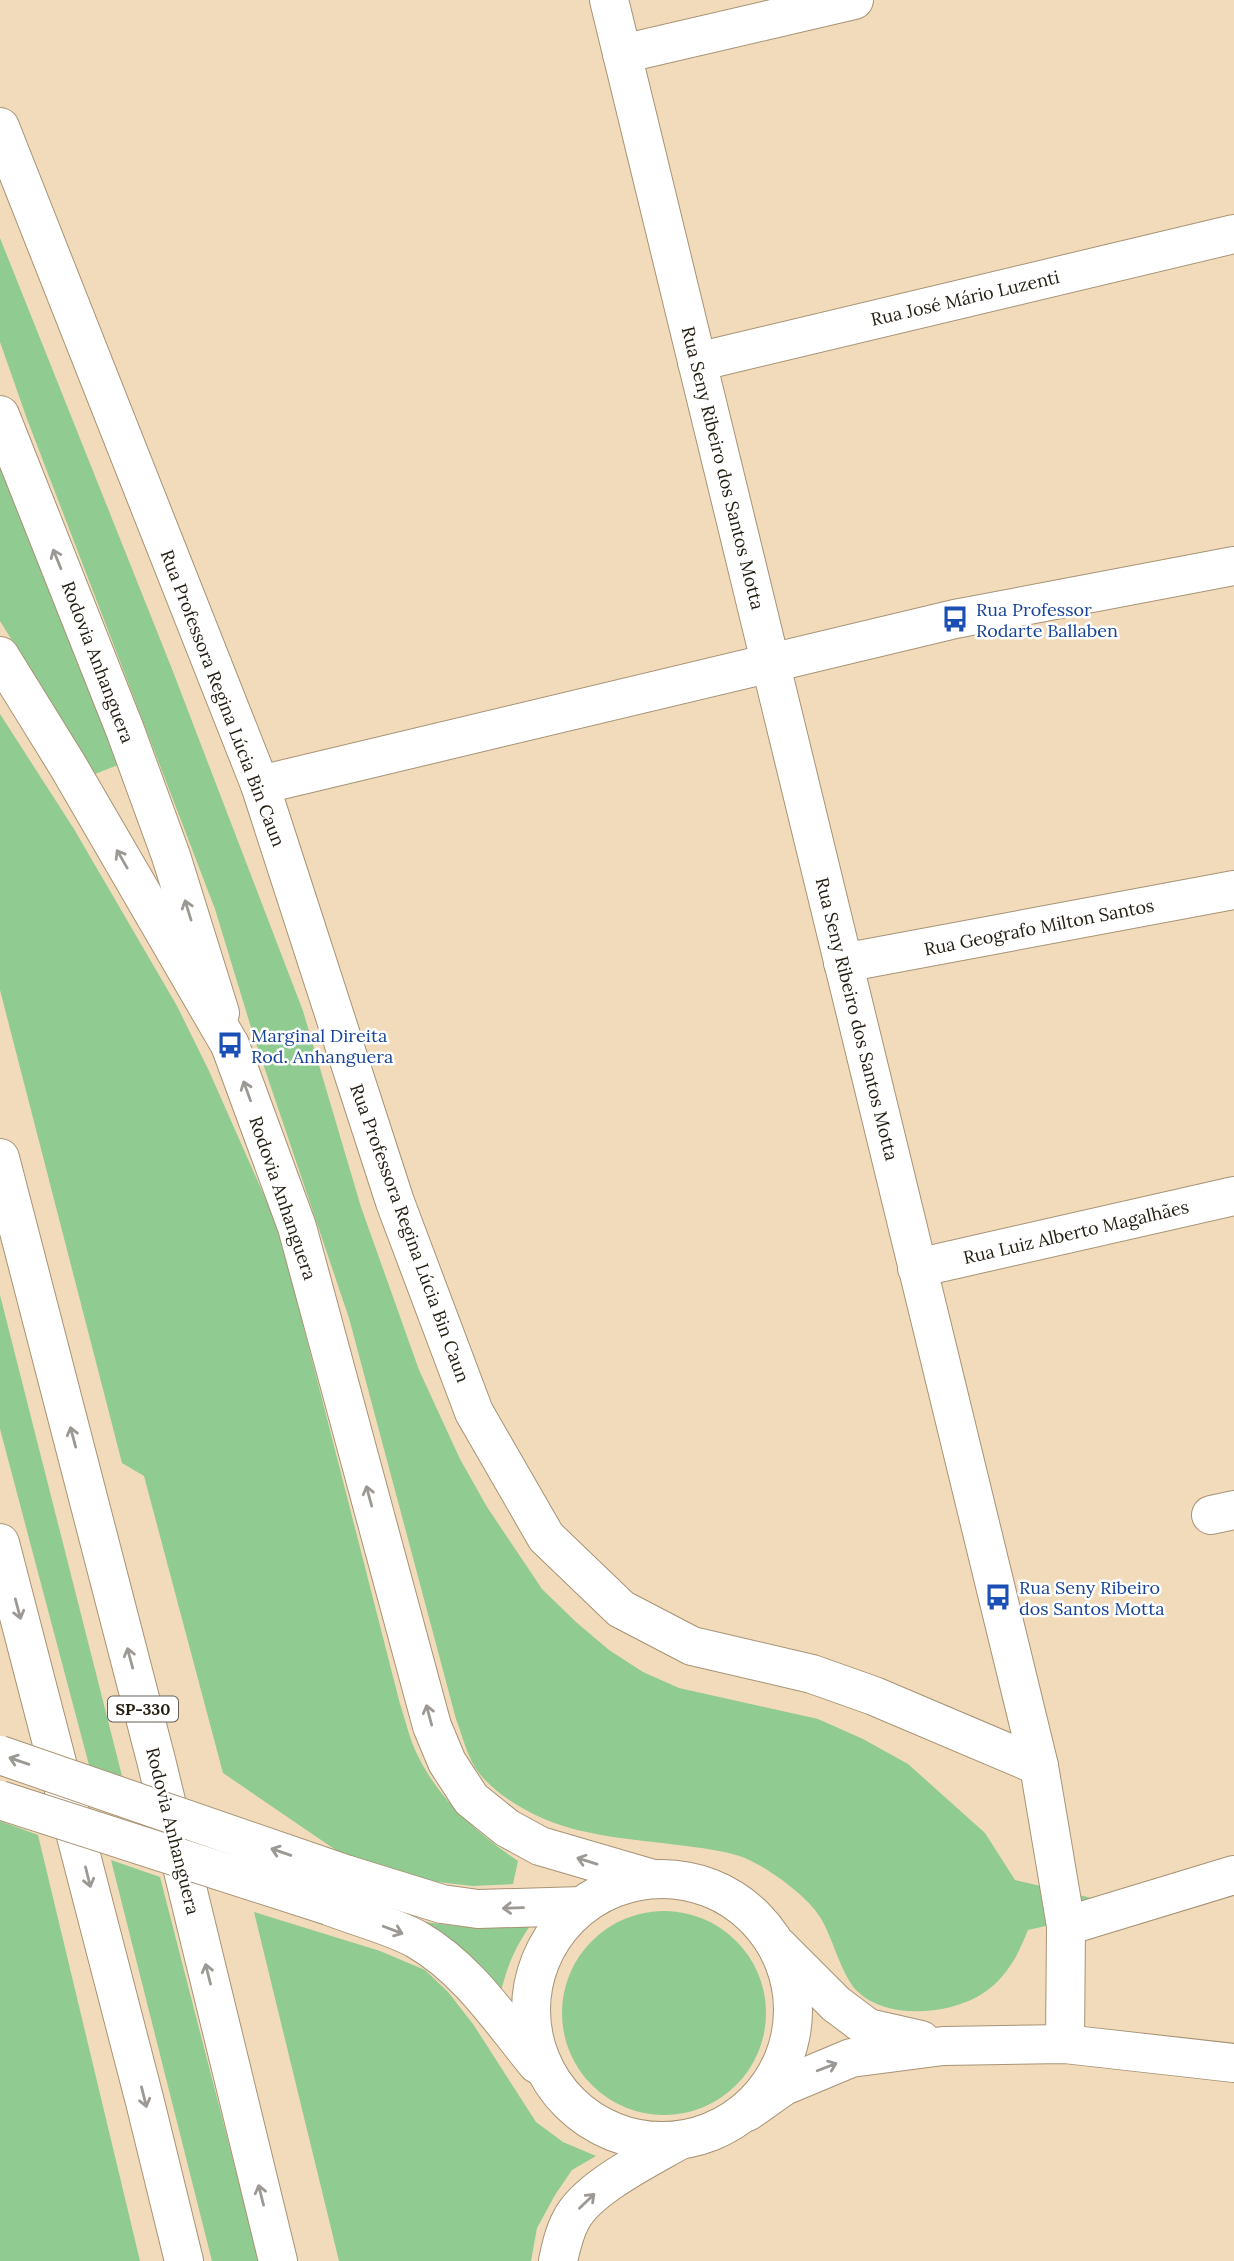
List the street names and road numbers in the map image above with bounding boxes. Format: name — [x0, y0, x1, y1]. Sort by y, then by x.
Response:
street label: Rua José Mário Luzenti — [869, 265, 1061, 331]
street label: Rua Seny Ribeiro dos Santos Motta — [677, 324, 769, 612]
street label: Rua Professora Regina Lúcia Bin Caun — [156, 546, 290, 850]
street label: Rodovia Anhanguera — [57, 578, 139, 746]
street label: Rua Seny Ribeiro dos Santos Motta — [811, 875, 903, 1163]
street label: Rua Geografo Milton Santos — [922, 893, 1156, 961]
street label: Rua Professora Regina Lúcia Bin Caun — [345, 1081, 475, 1386]
street label: Rodovia Anhanguera — [244, 1113, 322, 1283]
street label: Rua Luiz Alberto Magalhães — [961, 1195, 1191, 1269]
road number: SP-330 — [108, 1696, 178, 1722]
street label: Rodovia Anhanguera — [141, 1745, 205, 1917]

